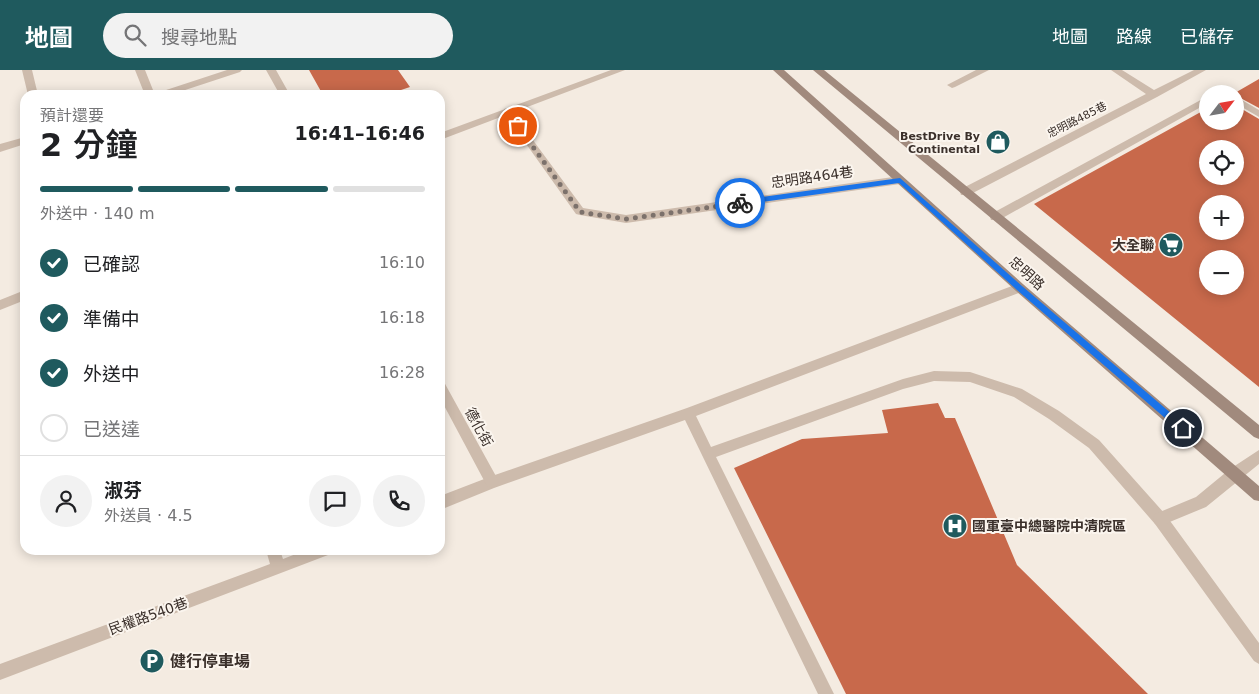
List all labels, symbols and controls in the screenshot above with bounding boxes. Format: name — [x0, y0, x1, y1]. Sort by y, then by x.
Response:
search box — [103, 13, 453, 58]
icon: search — [121, 21, 149, 49]
text: 地圖 — [25, 24, 73, 52]
text: 搜尋地點 — [161, 26, 237, 48]
text: 地圖 — [1052, 26, 1088, 47]
text: 路線 — [1116, 26, 1152, 47]
text: 已儲存 — [1180, 26, 1234, 47]
north arrow — [1199, 85, 1244, 130]
map controls — [1199, 85, 1244, 295]
street label: 忠明路485巷 — [1045, 99, 1109, 141]
pin — [497, 105, 539, 147]
text: 預計還要 — [40, 106, 104, 125]
icon: bag — [504, 112, 532, 140]
text: 16:41–16:46 — [295, 122, 425, 144]
text: 2 分鐘 — [40, 126, 137, 164]
shop icon: BestDrive By Continental — [985, 129, 1011, 155]
place label: BestDrive By Continental — [900, 130, 980, 156]
button: locate — [1199, 140, 1244, 185]
street label: 忠明路464巷 — [770, 163, 854, 191]
courier — [715, 178, 765, 228]
icon: bike — [726, 189, 754, 217]
button: + — [1199, 195, 1244, 240]
text: 外送中 · 140 m — [40, 204, 154, 223]
supermarket icon: 大全聯 — [1158, 232, 1184, 258]
place label: 大全聯 — [1112, 237, 1154, 253]
icon: check — [40, 249, 68, 277]
button: − — [1199, 250, 1244, 295]
text: 已確認 — [83, 253, 140, 275]
text: 16:10 — [379, 253, 425, 272]
street label: 忠明路 — [1006, 253, 1048, 293]
icon: check — [40, 304, 68, 332]
text: 準備中 — [83, 308, 140, 330]
text: 16:18 — [379, 308, 425, 327]
icon: check — [40, 359, 68, 387]
text: 外送中 — [83, 363, 140, 385]
text: 16:28 — [379, 363, 425, 382]
street label: 德化街 — [462, 405, 496, 449]
pin — [1162, 407, 1204, 449]
icon: home — [1169, 414, 1197, 442]
text: 已送達 — [83, 418, 140, 440]
button: person — [40, 475, 92, 527]
button: chat — [309, 475, 361, 527]
button: phone — [373, 475, 425, 527]
text: 淑芬 — [104, 479, 142, 501]
text: 外送員 · 4.5 — [104, 506, 193, 525]
hospital icon: 國軍臺中總醫院中清院區 — [942, 513, 968, 539]
place label: 國軍臺中總醫院中清院區 — [972, 518, 1126, 534]
street label: 民權路540巷 — [106, 594, 190, 638]
parking icon: 健行停車場 — [139, 648, 165, 674]
place label: 健行停車場 — [170, 652, 250, 671]

